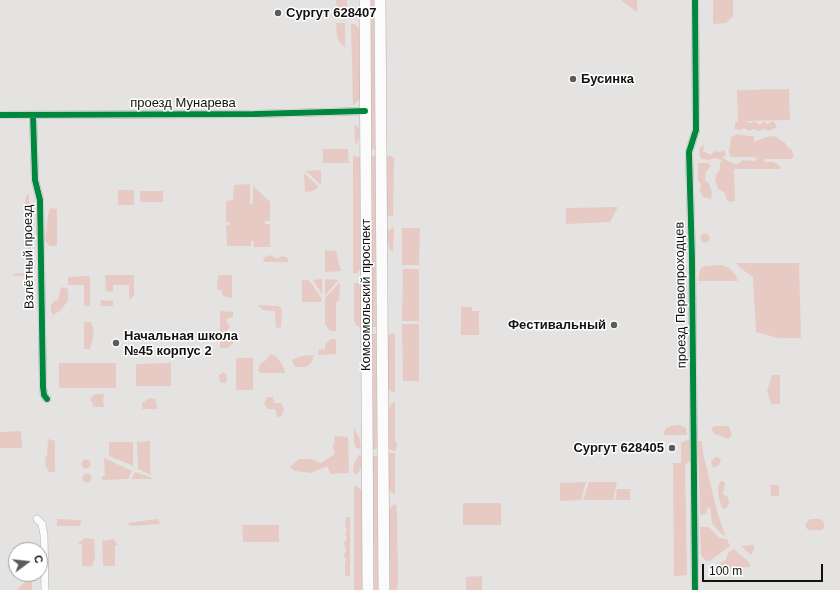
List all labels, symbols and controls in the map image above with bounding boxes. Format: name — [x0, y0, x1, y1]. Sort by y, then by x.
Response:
place label: Сургут 628407 — [286, 5, 377, 21]
marker: Сургут 628407 — [273, 8, 283, 18]
place label: Бусинка — [581, 71, 634, 87]
marker: Бусинка — [568, 74, 578, 84]
street label: проезд Мунарева — [130, 95, 236, 111]
street label: Взлётный проезд — [20, 205, 38, 309]
street label: Комсомольский проспект — [358, 219, 374, 371]
street label: проезд Первопроходцев — [672, 221, 690, 369]
place label: Фестивальный — [508, 317, 606, 333]
marker: Фестивальный — [609, 320, 619, 330]
place label: Начальная школа №45 корпус 2 — [124, 328, 238, 359]
marker: Начальная школа №45 корпус 2 — [111, 338, 121, 348]
place label: Сургут 628405 — [573, 440, 664, 456]
marker: Сургут 628405 — [667, 443, 677, 453]
north arrow — [8, 542, 48, 582]
text: С — [32, 554, 45, 565]
scale bar — [704, 556, 825, 582]
text: 100 m — [709, 564, 742, 578]

